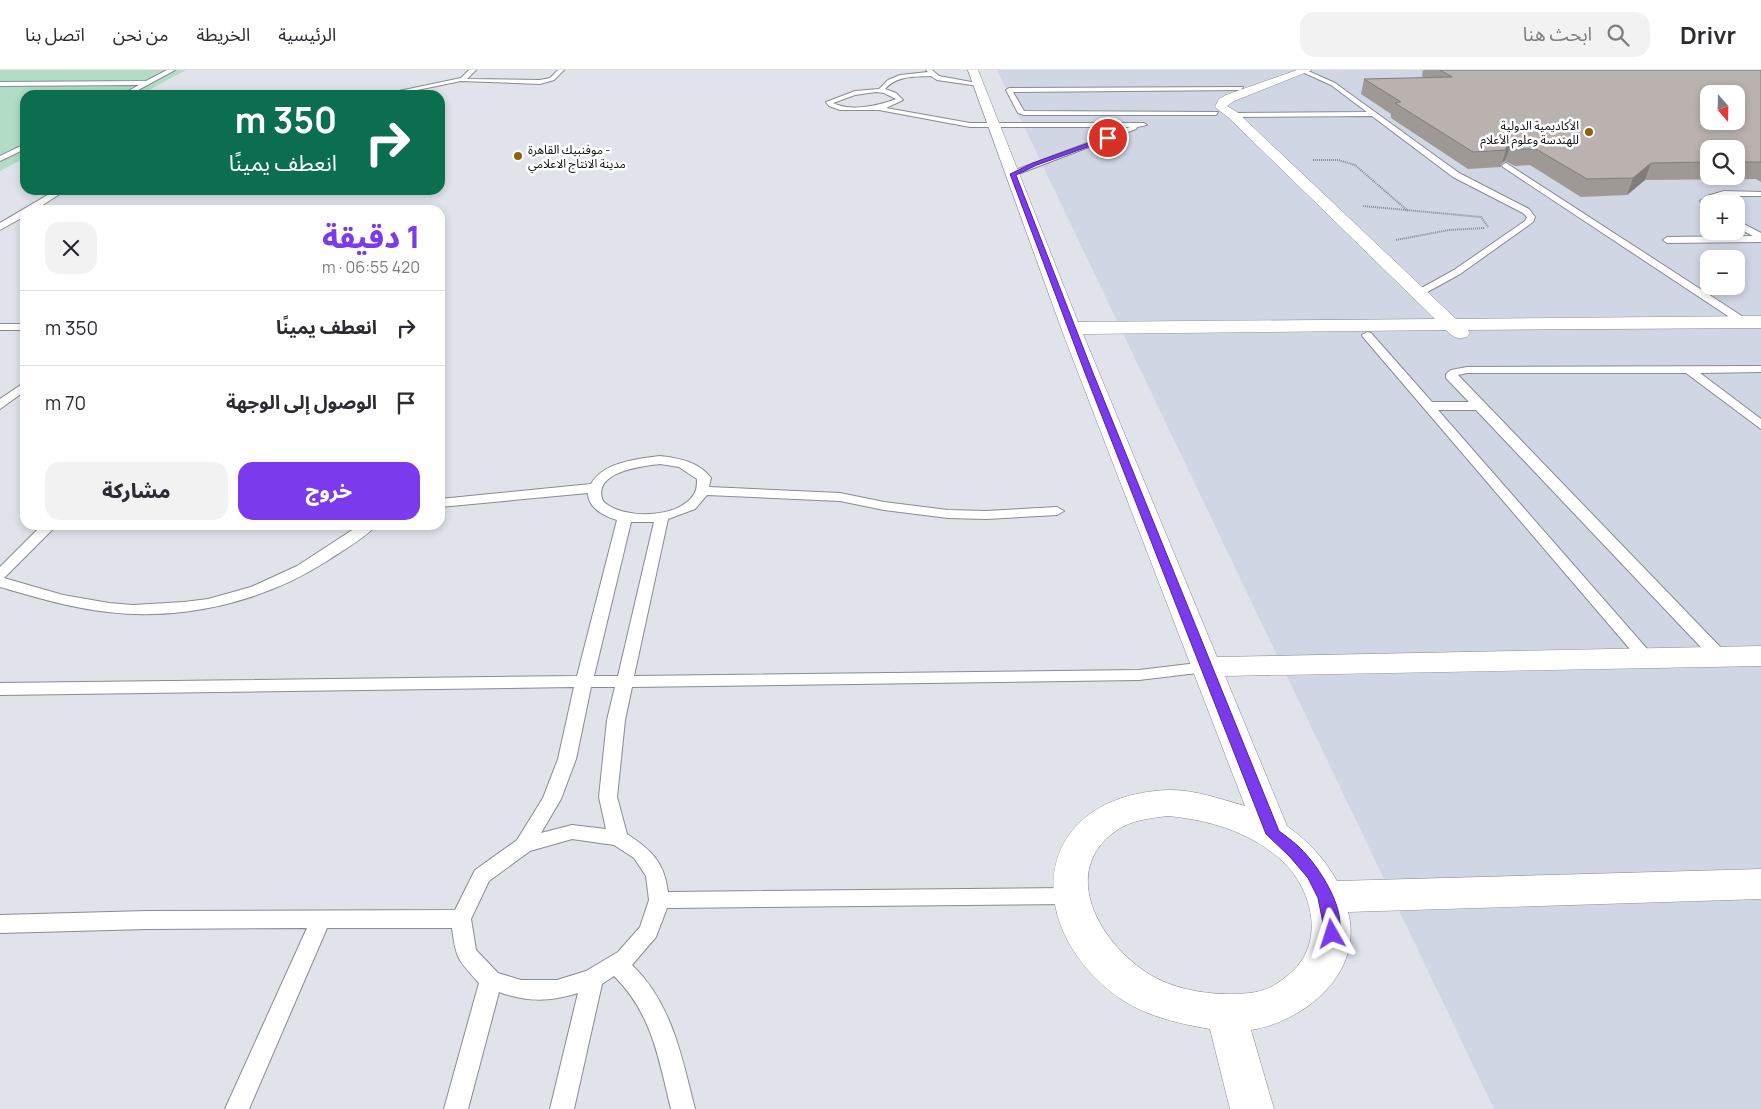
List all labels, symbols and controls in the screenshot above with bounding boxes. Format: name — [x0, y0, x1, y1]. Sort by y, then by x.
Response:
search box — [1300, 12, 1650, 57]
text: Drivr — [1680, 18, 1736, 51]
text: ابحث هنا — [1523, 21, 1592, 47]
icon: search — [1604, 21, 1632, 49]
text: اتصل بنا — [25, 22, 85, 46]
text: من نحن — [113, 22, 168, 46]
text: الخريطة — [196, 22, 250, 46]
text: الرئيسية — [278, 22, 336, 46]
north arrow — [1700, 85, 1745, 130]
map controls — [1700, 85, 1745, 295]
text: 350 m — [235, 96, 337, 144]
icon: right — [355, 110, 420, 175]
pin — [1087, 117, 1129, 159]
place label: الأكاديمية الدولية للهندسة وعلوم الأعلام — [1480, 117, 1579, 149]
icon: arrive — [1094, 124, 1122, 152]
marker: الأكاديمية الدولية للهندسة وعلوم الأعلام — [1583, 126, 1595, 138]
button: search — [1700, 140, 1745, 185]
place label: موفنبيك القاهرة - مدينة الانتاج الاعلامي — [528, 141, 626, 173]
text: انعطف يمينًا — [229, 148, 337, 178]
marker: موفنبيك القاهرة - مدينة الانتاج الاعلامي — [512, 150, 524, 162]
button: + — [1700, 195, 1745, 240]
text: 1 دقيقة — [322, 216, 420, 257]
button: close — [45, 222, 97, 274]
button: − — [1700, 250, 1745, 295]
text: 420 m · 06:55 — [322, 256, 420, 278]
text: انعطف يمينًا — [276, 314, 377, 340]
icon: right — [392, 314, 420, 342]
text: 350 m — [45, 315, 98, 341]
text: الوصول إلى الوجهة — [226, 389, 377, 415]
icon: arrive — [392, 389, 420, 417]
text: 70 m — [45, 390, 86, 416]
button: مشاركة — [45, 462, 228, 520]
button: خروج — [238, 462, 420, 520]
position arrow — [1305, 907, 1357, 959]

